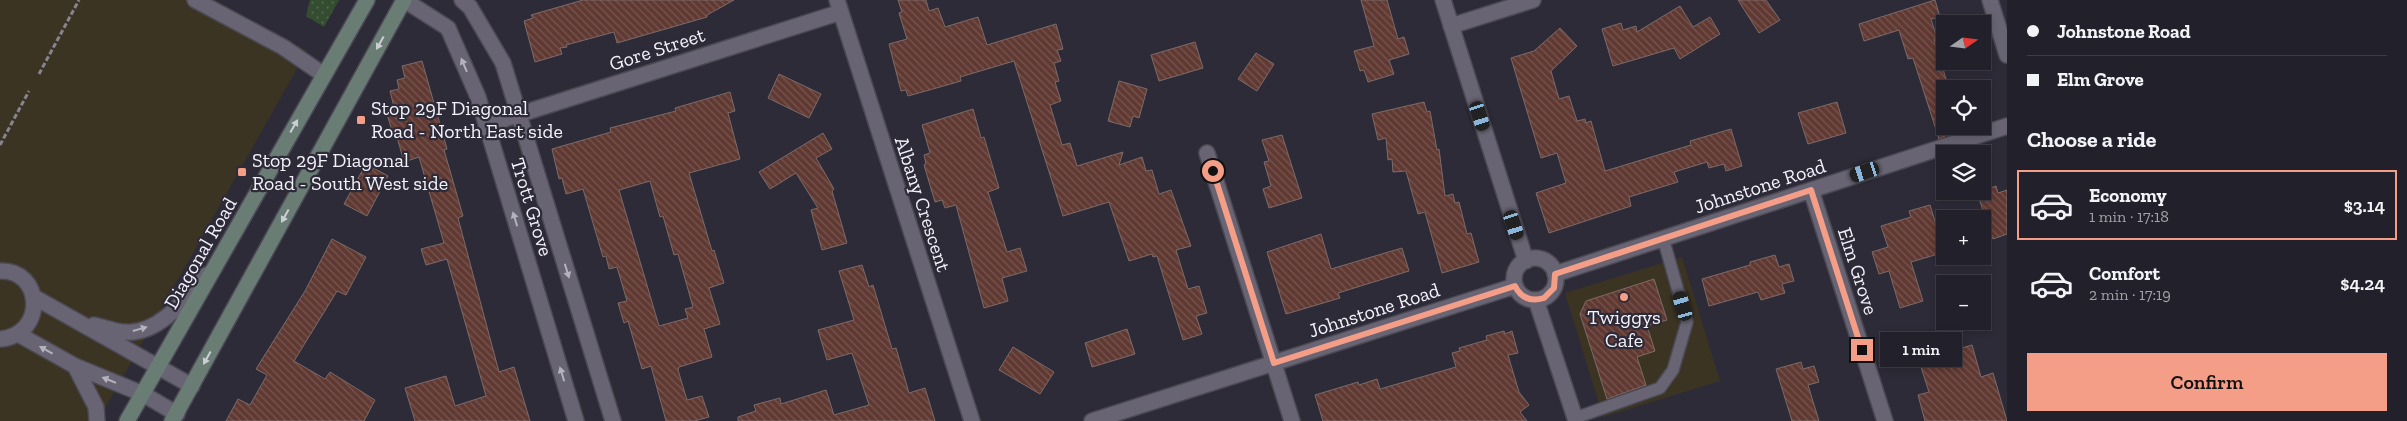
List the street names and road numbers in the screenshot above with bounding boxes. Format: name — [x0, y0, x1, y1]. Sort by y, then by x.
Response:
street label: Gore Street — [606, 22, 708, 76]
street label: Albany Crescent — [890, 133, 956, 275]
street label: Johnstone Road — [1691, 154, 1829, 218]
street label: Trott Grove — [506, 155, 558, 259]
street label: Diagonal Road — [158, 193, 242, 313]
street label: Elm Grove — [1833, 224, 1883, 318]
street label: Johnstone Road — [1305, 278, 1443, 342]

